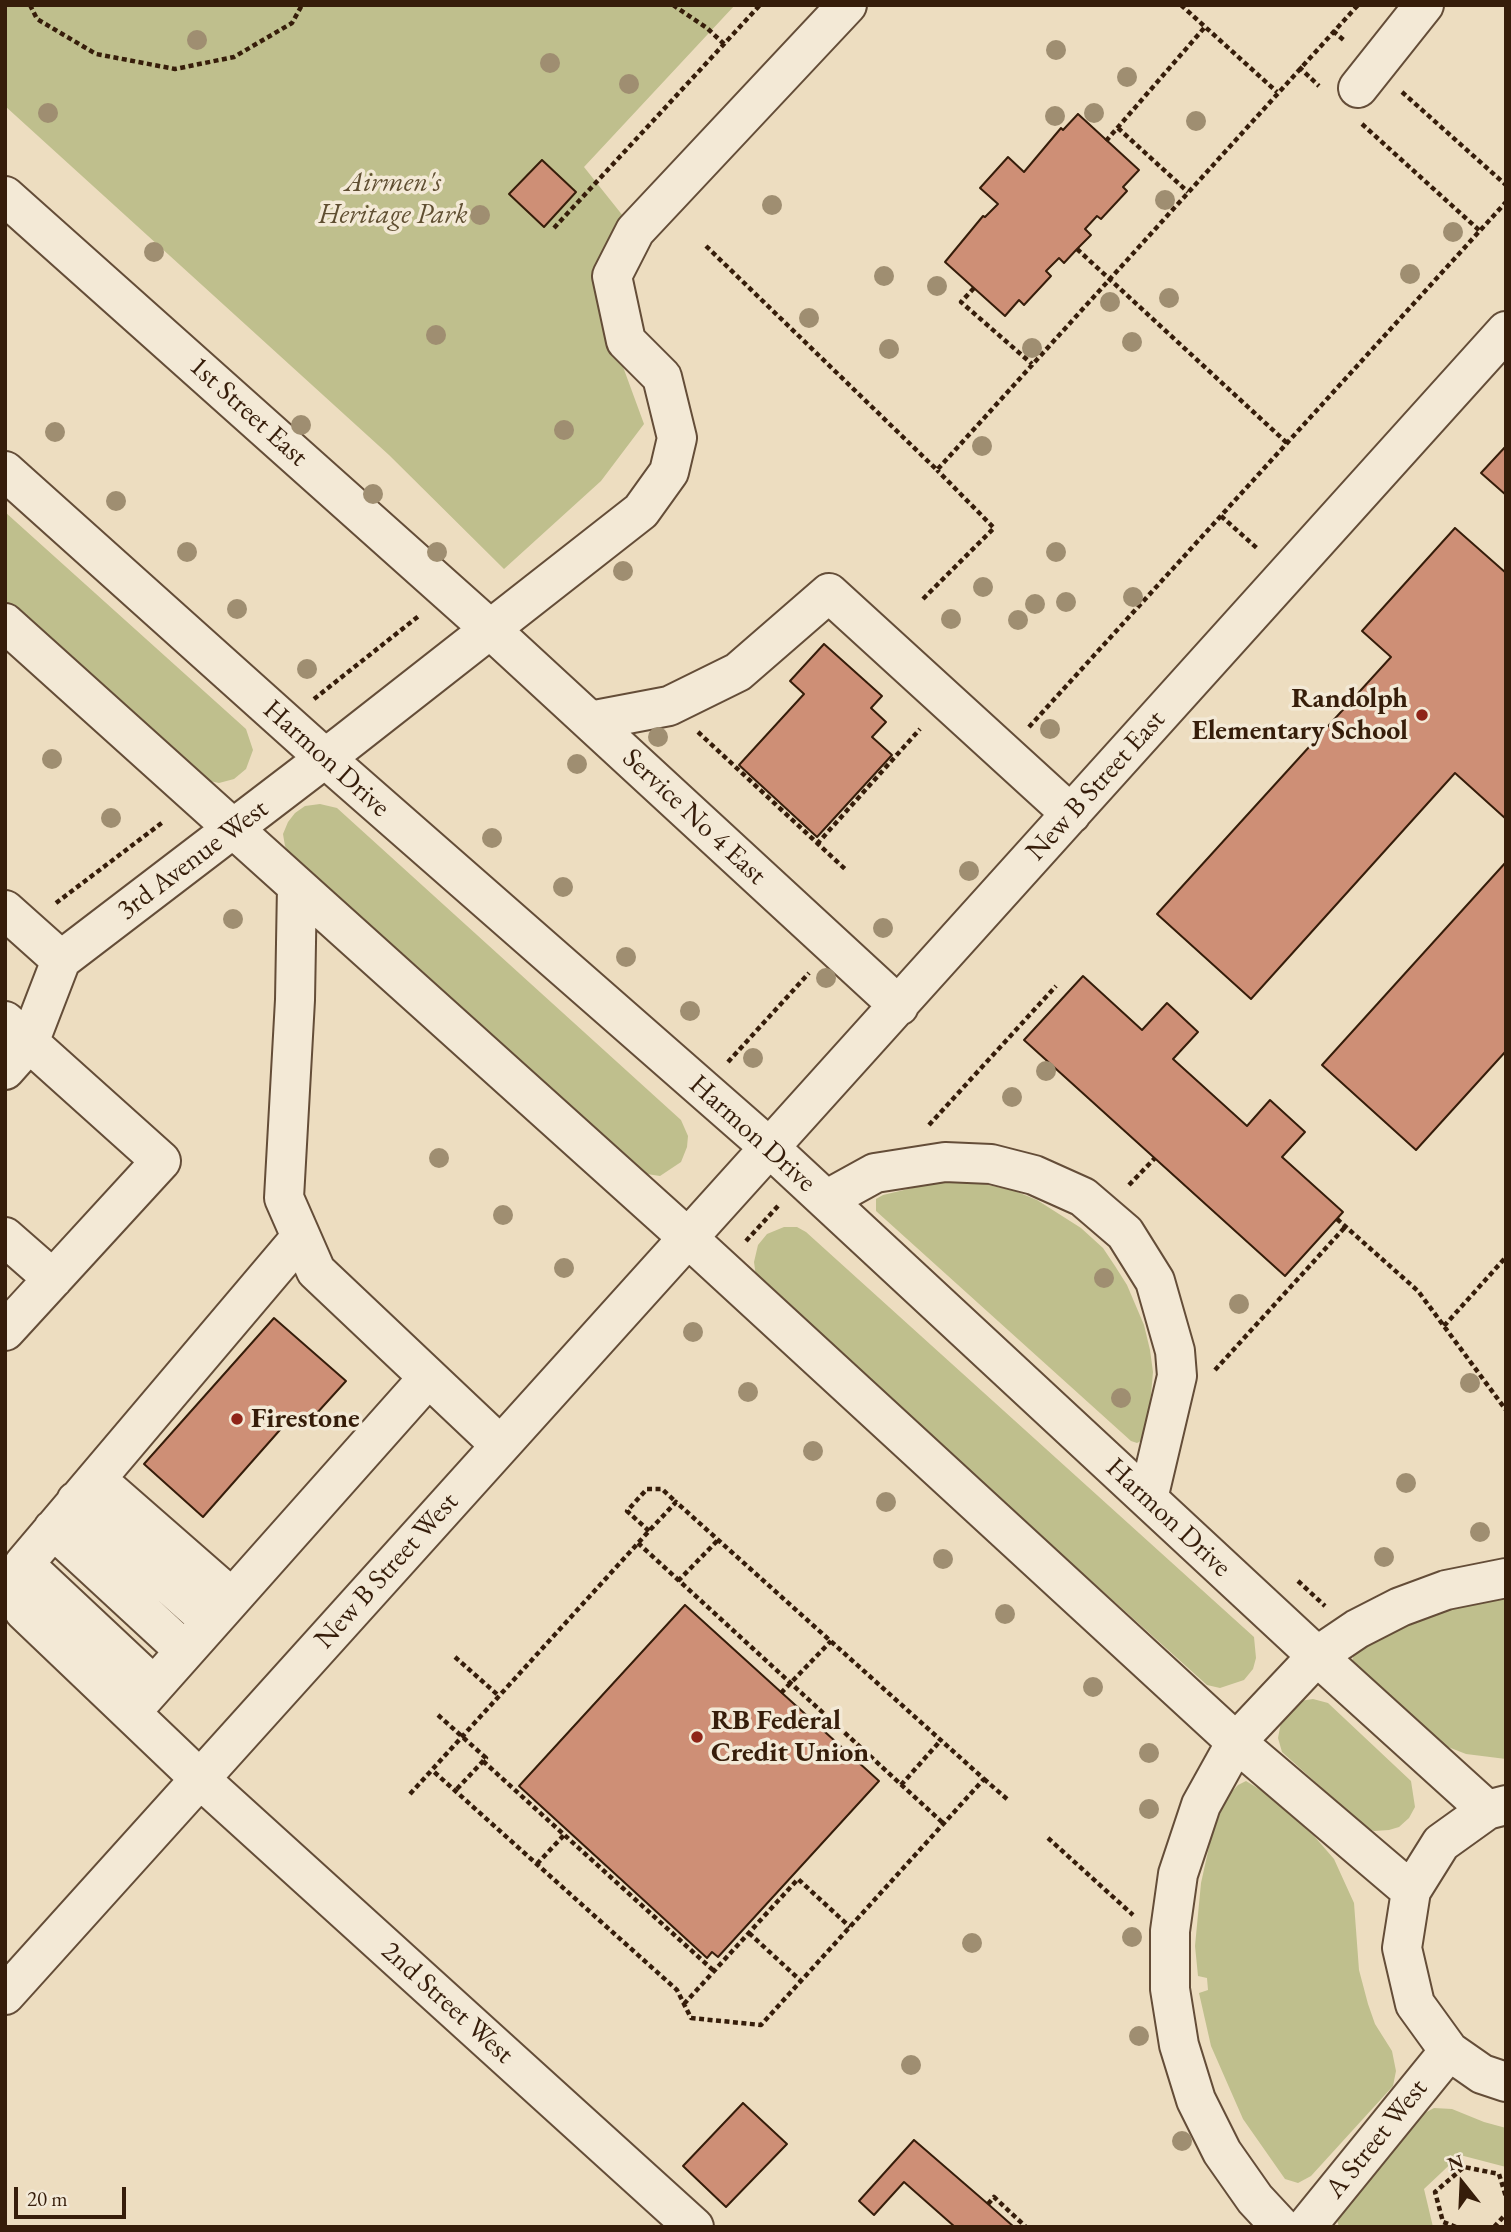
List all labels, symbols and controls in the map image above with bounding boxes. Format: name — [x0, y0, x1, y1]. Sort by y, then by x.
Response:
park label: Airmen's Heritage Park — [318, 166, 468, 232]
street label: 1st Street East — [182, 350, 314, 474]
place label: Randolph Elementary School — [1192, 682, 1408, 748]
street label: Harmon Drive — [256, 693, 396, 825]
street label: New B Street East — [1020, 704, 1172, 868]
marker: Randolph Elementary School — [1414, 707, 1430, 723]
street label: Service No 4 East — [615, 742, 773, 892]
street label: 3rd Avenue West — [111, 792, 275, 928]
street label: Harmon Drive — [682, 1068, 822, 1200]
place label: Firestone — [251, 1402, 360, 1436]
marker: Firestone — [229, 1411, 245, 1427]
street label: Harmon Drive — [1098, 1451, 1238, 1585]
street label: New B Street West — [308, 1486, 466, 1656]
place label: RB Federal Credit Union — [711, 1704, 869, 1770]
marker: RB Federal Credit Union — [689, 1729, 705, 1745]
street label: 2nd Street West — [374, 1935, 520, 2071]
street label: A Street West — [1319, 2073, 1435, 2205]
north arrow — [1427, 2148, 1497, 2218]
text: N — [1444, 2148, 1467, 2177]
scale bar — [18, 2172, 130, 2216]
text: 20 m — [27, 2185, 68, 2212]

